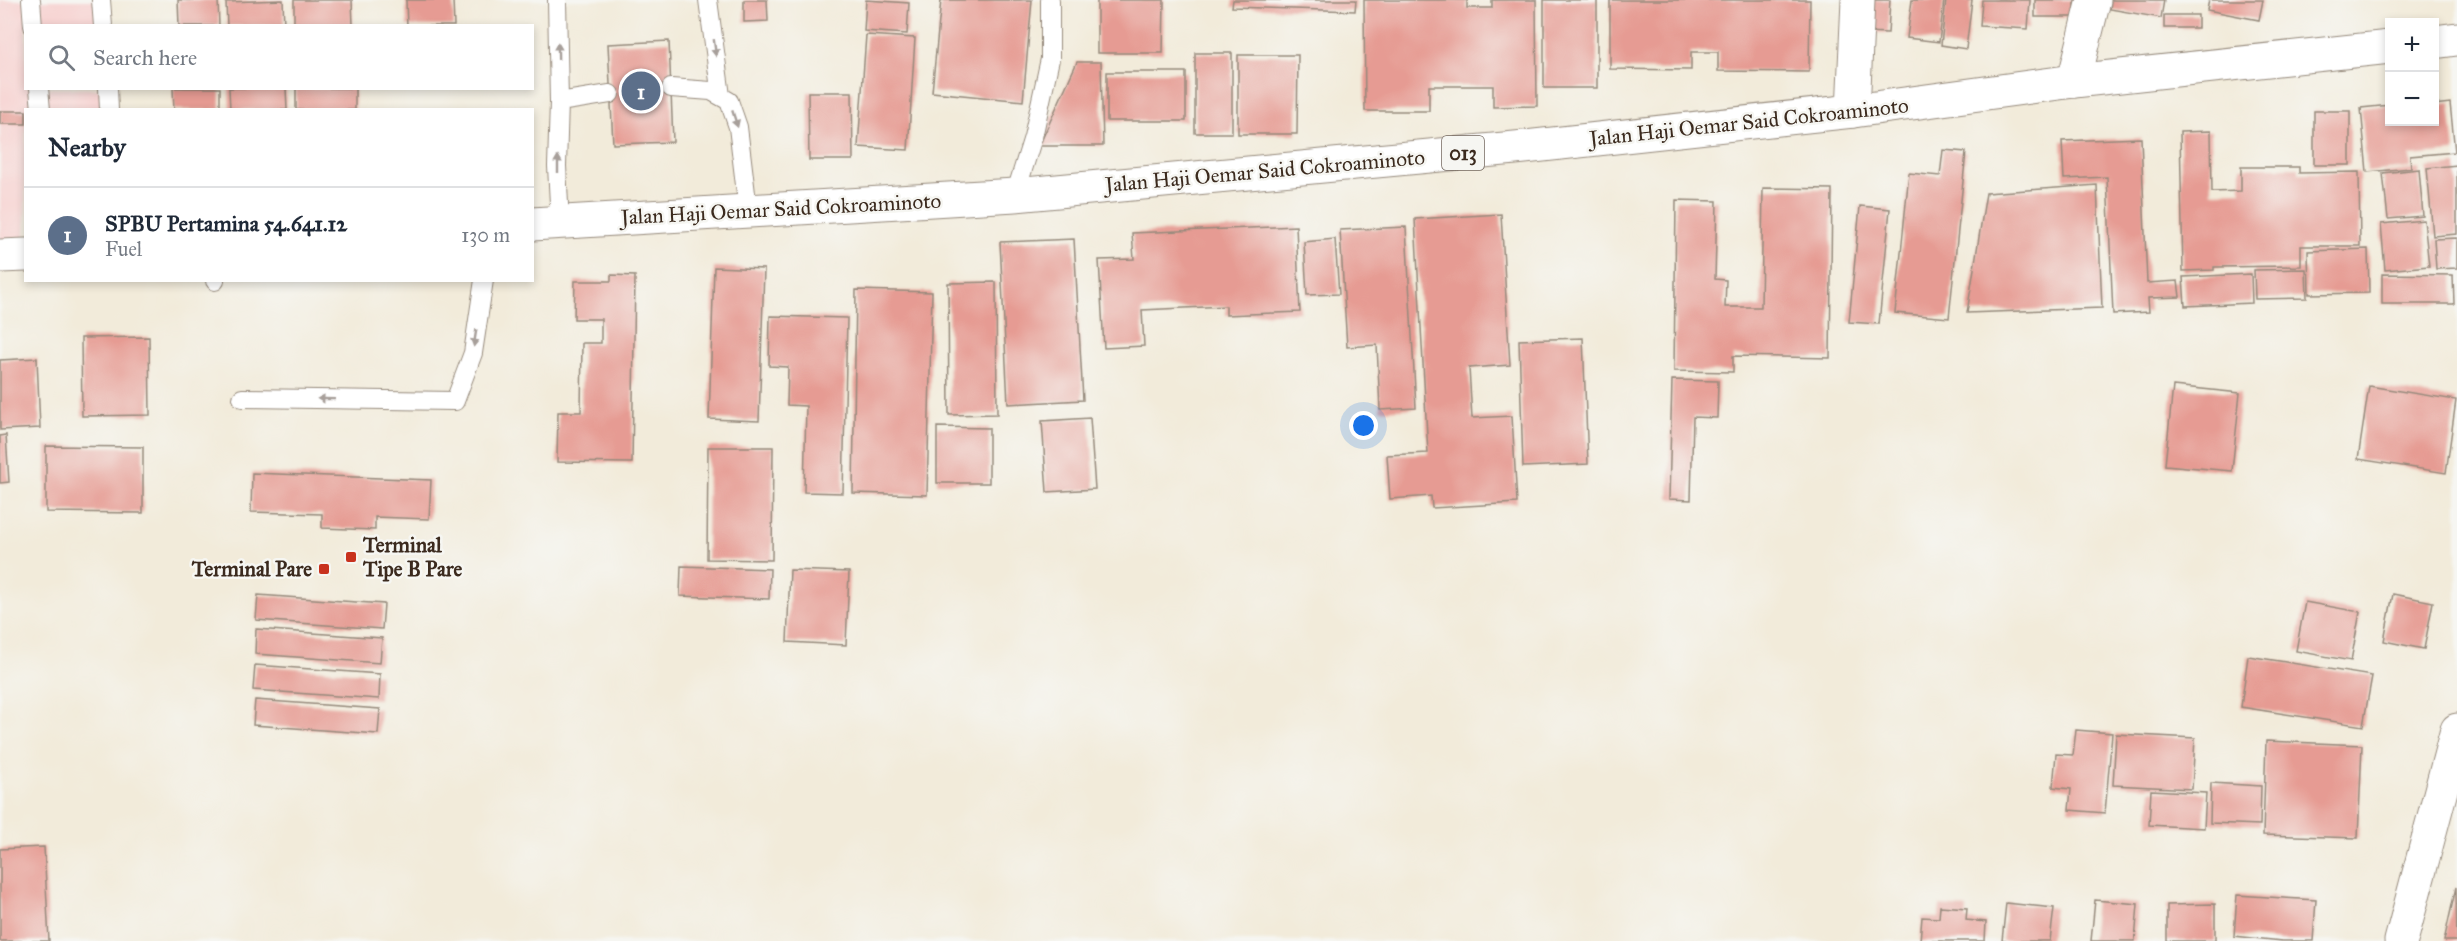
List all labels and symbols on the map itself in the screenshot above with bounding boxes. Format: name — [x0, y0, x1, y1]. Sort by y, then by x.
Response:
one-way arrow — [710, 39, 719, 58]
one-way arrow — [553, 42, 563, 61]
pin: 1 — [622, 68, 660, 113]
street label: Jalan Haji Oemar Said Cokroaminoto — [1586, 92, 1910, 152]
one-way arrow — [731, 110, 741, 128]
road number: 013 — [1442, 136, 1484, 170]
street label: Jalan Haji Oemar Said Cokroaminoto — [1102, 144, 1426, 198]
one-way arrow — [553, 155, 563, 174]
street label: Jalan Haji Oemar Said Cokroaminoto — [618, 188, 942, 230]
one-way arrow — [470, 329, 479, 348]
one-way arrow — [316, 394, 335, 404]
your location — [1349, 411, 1378, 440]
place label: Terminal Tipe B Pare — [362, 532, 463, 582]
marker: Terminal Tipe B Pare — [344, 550, 358, 564]
place label: Terminal Pare — [191, 556, 312, 582]
marker: Terminal Pare — [317, 562, 331, 576]

